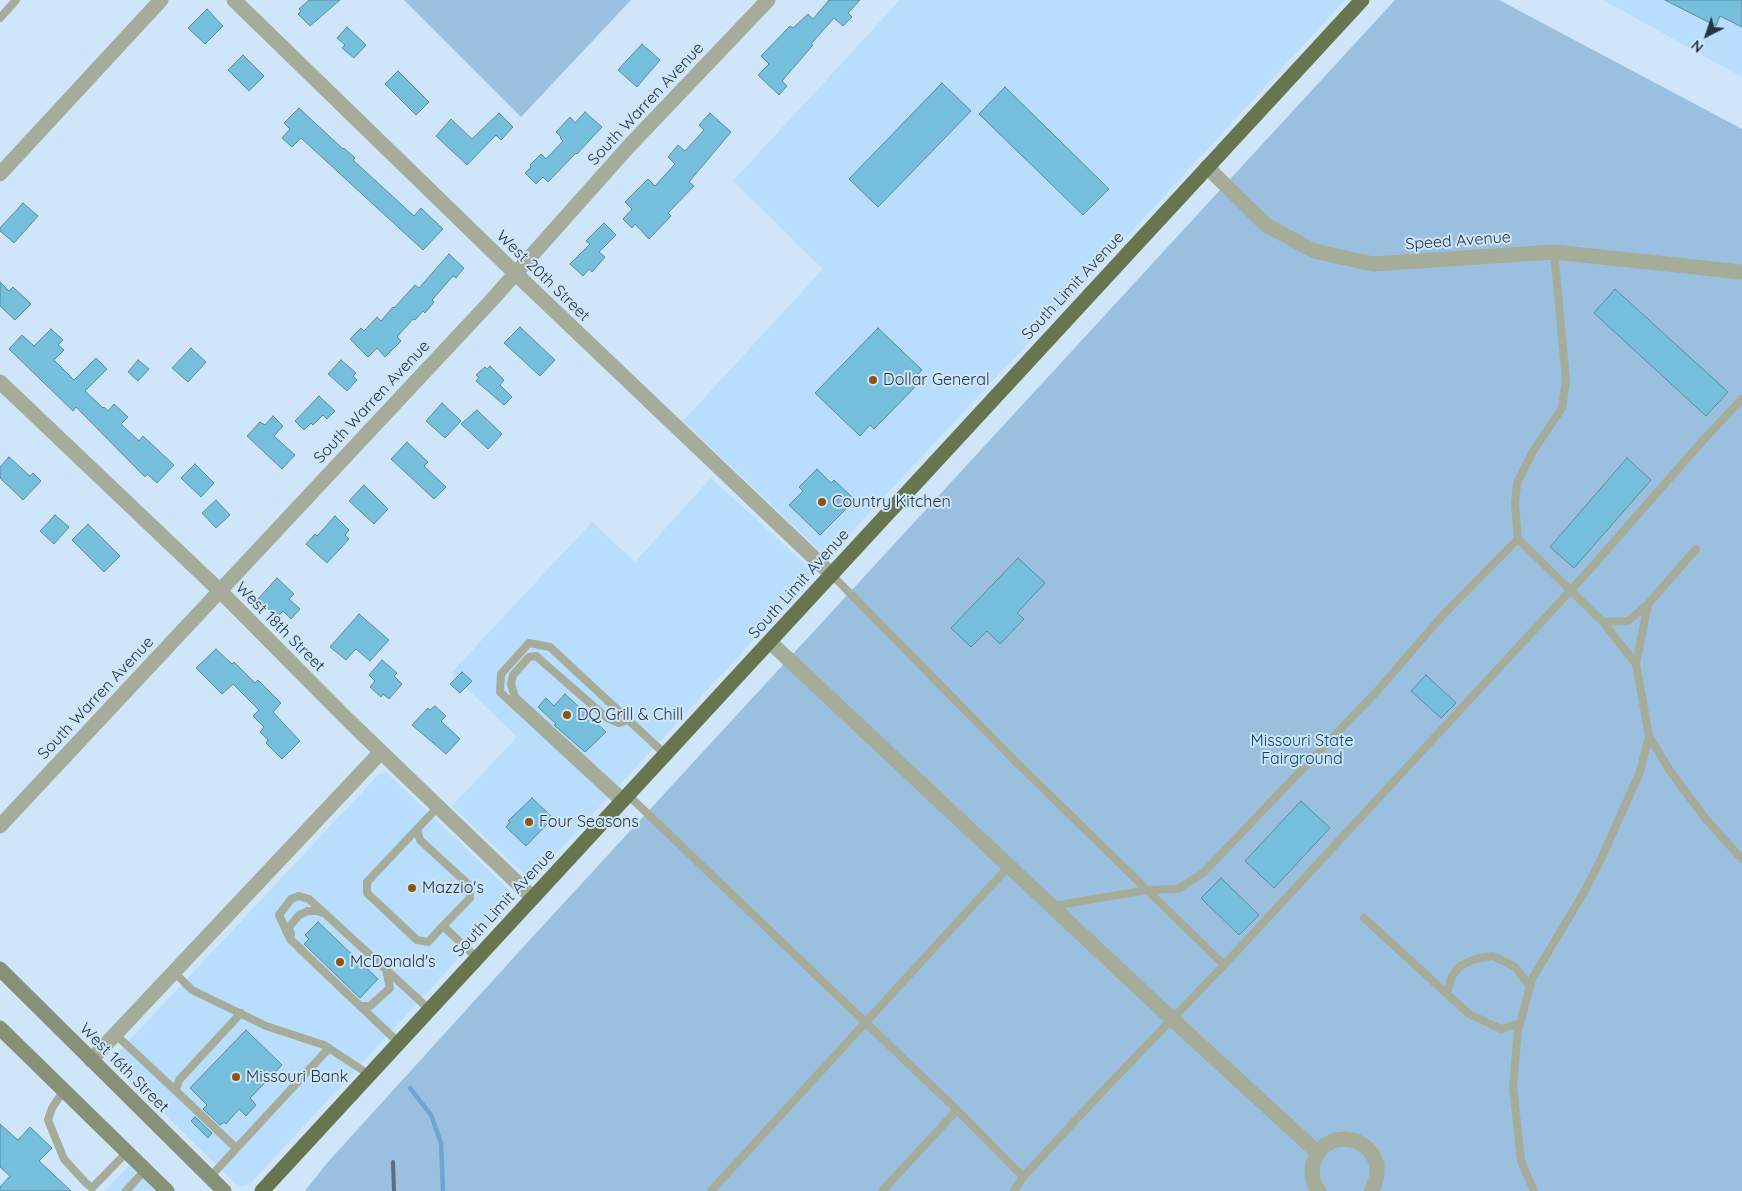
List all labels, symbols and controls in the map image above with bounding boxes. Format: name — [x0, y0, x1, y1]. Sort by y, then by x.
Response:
north arrow — [1682, 10, 1732, 60]
text: N — [1687, 36, 1707, 56]
street label: South Warren Avenue — [584, 39, 708, 169]
street label: West 20th Street — [492, 227, 594, 325]
street label: South Limit Avenue — [1018, 228, 1128, 344]
street label: Speed Avenue — [1405, 228, 1511, 254]
street label: South Warren Avenue — [310, 337, 434, 467]
place label: Dollar General — [883, 370, 990, 390]
marker: Dollar General — [867, 374, 879, 386]
place label: Country Kitchen — [832, 492, 951, 512]
marker: Country Kitchen — [816, 496, 828, 508]
street label: South Limit Avenue — [745, 525, 853, 643]
street label: West 18th Street — [231, 578, 329, 676]
street label: South Warren Avenue — [34, 633, 158, 763]
place label: DQ Grill & Chill — [577, 705, 683, 725]
marker: DQ Grill & Chill — [561, 709, 573, 721]
park label: Missouri State Fairground — [1251, 731, 1353, 769]
place label: Four Seasons — [539, 812, 639, 832]
marker: Four Seasons — [523, 816, 535, 828]
street label: South Limit Avenue — [449, 845, 559, 961]
place label: Mazzio's — [422, 878, 484, 898]
marker: Mazzio's — [406, 882, 418, 894]
place label: McDonald's — [350, 952, 436, 972]
marker: McDonald's — [334, 956, 346, 968]
street label: West 16th Street — [75, 1019, 173, 1117]
place label: Missouri Bank — [246, 1067, 348, 1087]
marker: Missouri Bank — [230, 1071, 242, 1083]

